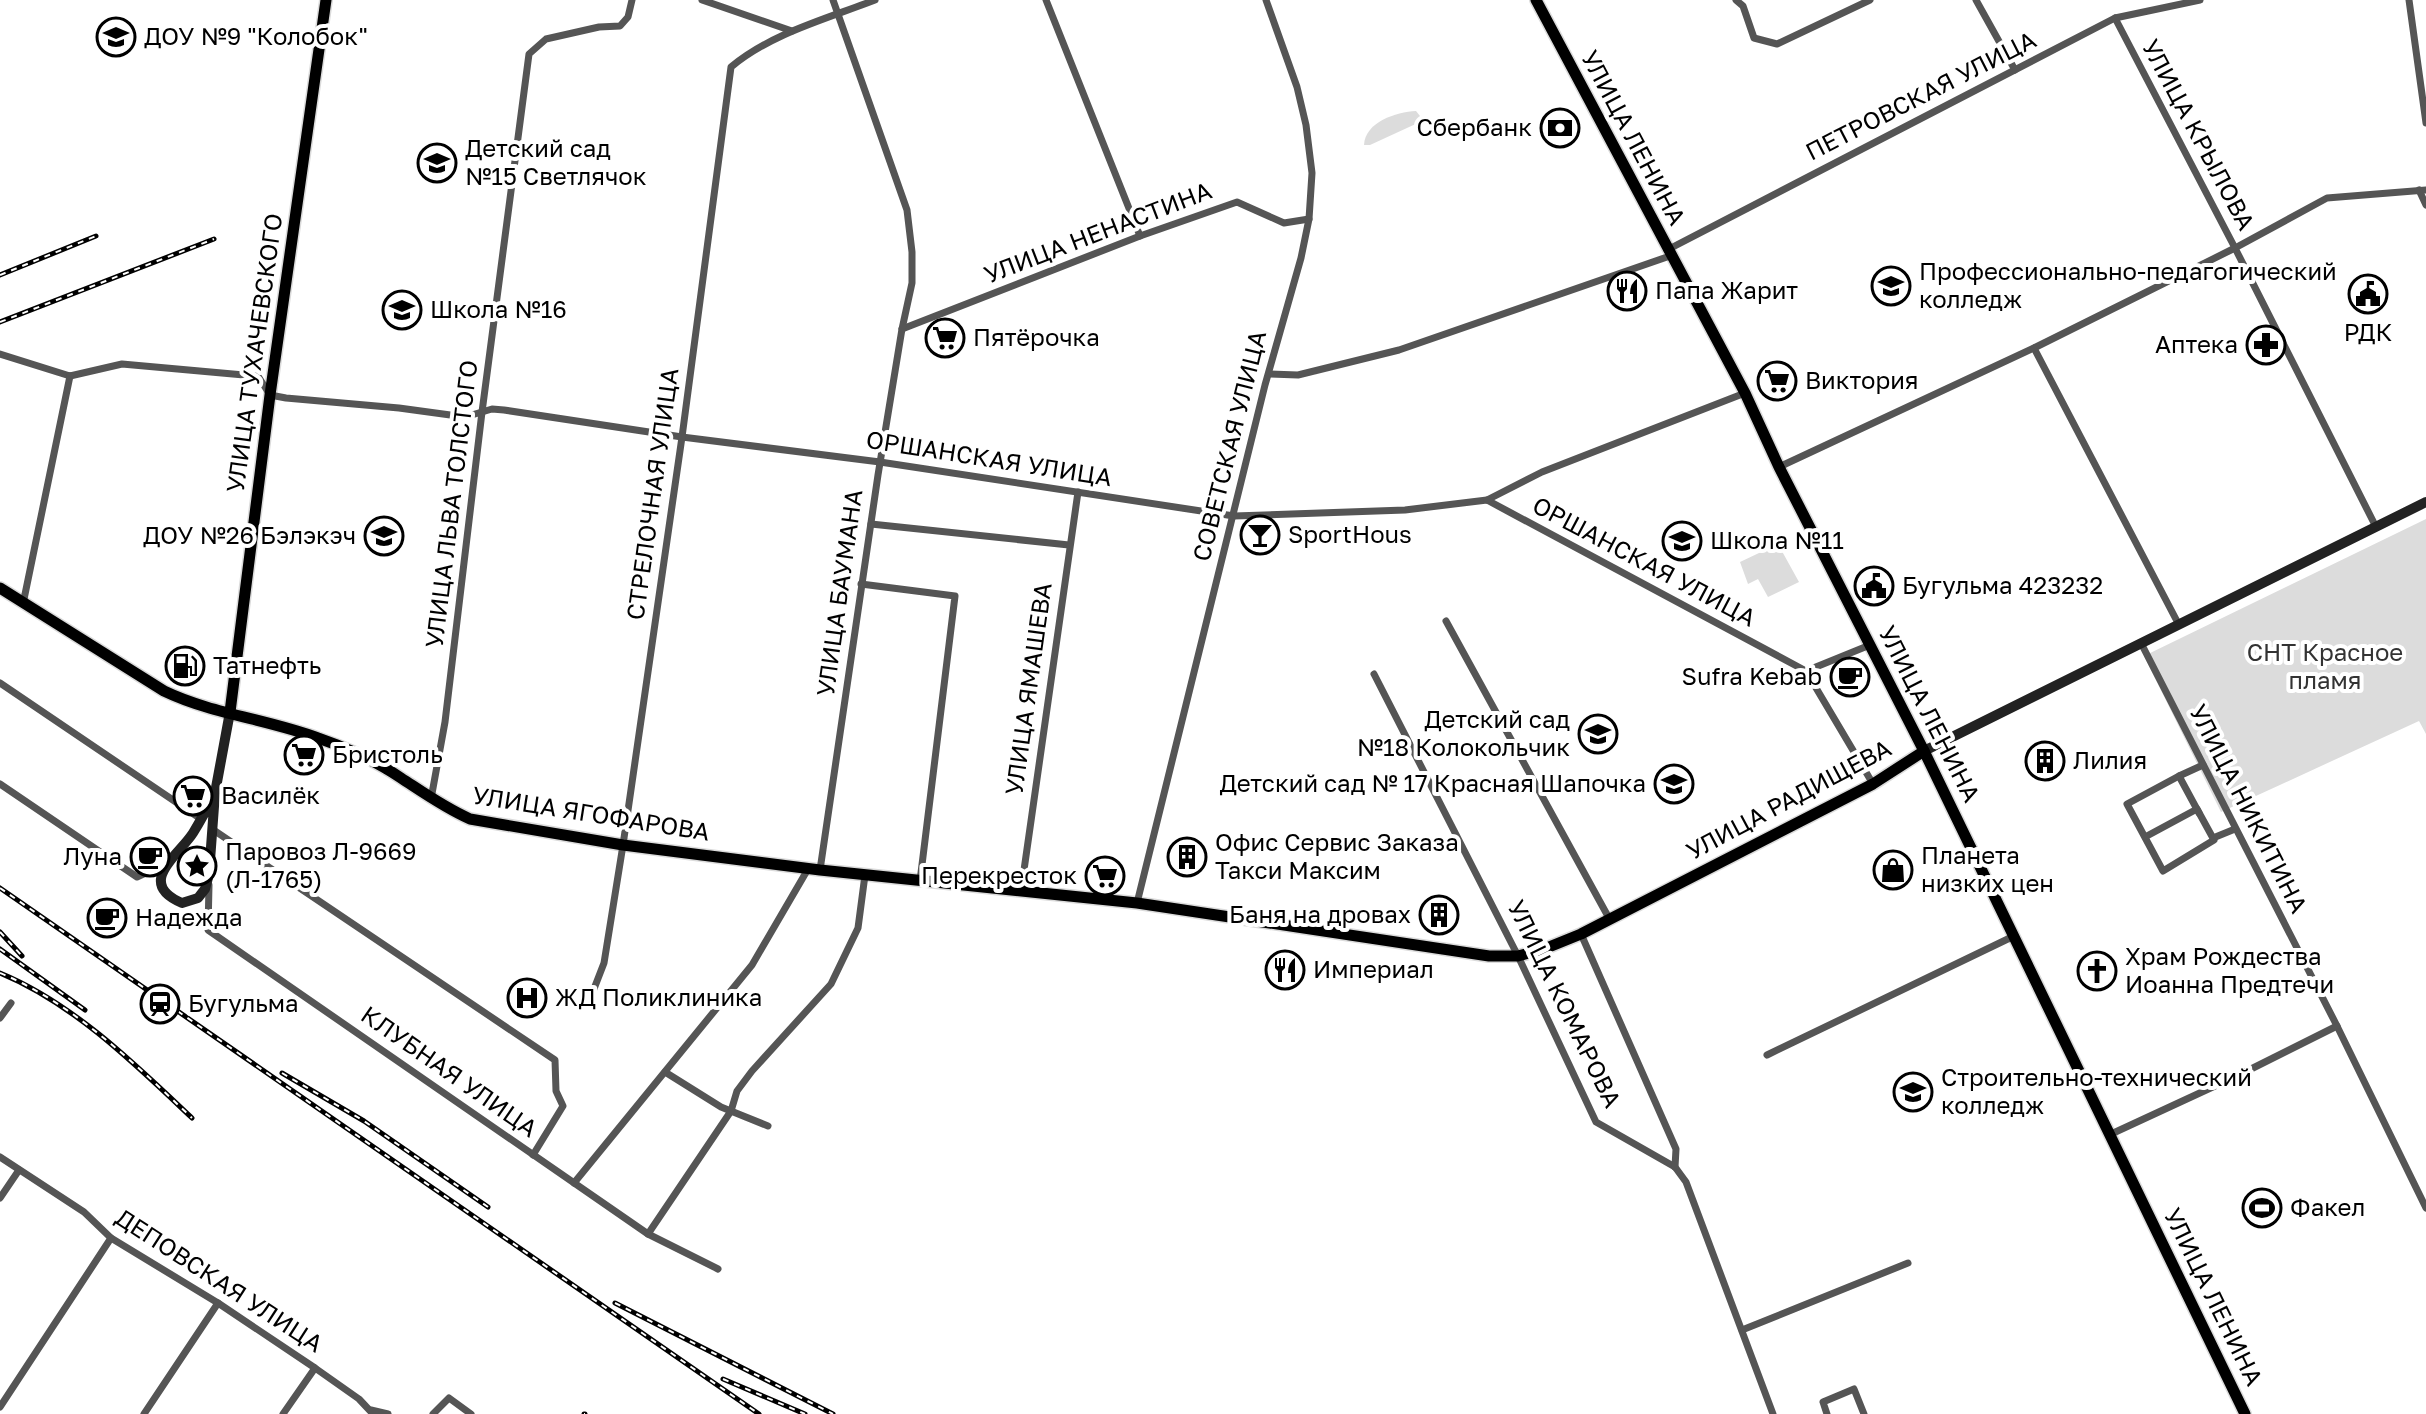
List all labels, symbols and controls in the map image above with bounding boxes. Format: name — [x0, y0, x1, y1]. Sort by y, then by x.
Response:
school or university icon: ДОУ №9 "Колобок" — [95, 16, 137, 58]
place label: ДОУ №9 "Колобок" — [144, 21, 368, 50]
street label: ПЕТРОВСКАЯ УЛИЦА — [1800, 24, 2040, 165]
street label: УЛИЦА КРЫЛОВА — [2137, 34, 2262, 235]
street label: УЛИЦА ЛЕНИНА — [1576, 45, 1693, 230]
bank icon: Сбербанк — [1539, 107, 1581, 149]
place label: Сбербанк — [1416, 112, 1532, 141]
place label: Детский сад №15 Светлячок — [465, 133, 647, 190]
school or university icon: Детский сад №15 Светлячок — [416, 142, 458, 184]
street label: УЛИЦА НЕНАСТИНА — [980, 175, 1215, 288]
street label: УЛИЦА ТУХАЧЕВСКОГО — [220, 211, 287, 494]
place label: Профессионально-педагогический колледж — [1919, 256, 2337, 313]
school or university icon: Профессионально-педагогический колледж — [1870, 265, 1912, 307]
restaurant icon: Папа Жарит — [1606, 270, 1648, 312]
public building icon: РДК — [2347, 273, 2389, 315]
place label: Папа Жарит — [1655, 275, 1798, 304]
school or university icon: Школа №16 — [381, 289, 423, 331]
place label: Школа №16 — [430, 294, 567, 323]
supermarket icon: Пятёрочка — [924, 317, 966, 359]
place label: РДК — [2344, 317, 2392, 346]
place label: Пятёрочка — [973, 322, 1100, 351]
pharmacy icon: Аптека — [2245, 324, 2287, 366]
street label: СОВЕТСКАЯ УЛИЦА — [1186, 327, 1271, 564]
place label: Аптека — [2155, 329, 2238, 358]
street label: УЛИЦА ЛЬВА ТОЛСТОГО — [418, 358, 483, 649]
supermarket icon: Виктория — [1756, 360, 1798, 402]
place label: Виктория — [1805, 365, 1919, 394]
street label: СТРЕЛОЧНАЯ УЛИЦА — [619, 366, 684, 622]
street label: ОРШАНСКАЯ УЛИЦА — [864, 424, 1114, 491]
street label: УЛИЦА БАУМАНА — [810, 488, 867, 698]
street label: ОРШАНСКАЯ УЛИЦА — [1528, 490, 1761, 632]
bar icon: SportHous — [1239, 514, 1281, 556]
school or university icon: ДОУ №26 Бэлэкэч — [363, 515, 405, 557]
place label: SportHous — [1288, 519, 1412, 548]
place label: ДОУ №26 Бэлэкэч — [143, 520, 356, 549]
school or university icon: Школа №11 — [1661, 520, 1703, 562]
place label: Школа №11 — [1710, 525, 1844, 554]
public building icon: Бугульма 423232 — [1853, 565, 1895, 607]
place label: Бугульма 423232 — [1902, 570, 2103, 599]
street label: УЛИЦА ЯМАШЕВА — [998, 581, 1057, 797]
street label: УЛИЦА ЛЕНИНА — [1873, 620, 1987, 806]
park label: СНТ Красное пламя — [2247, 637, 2403, 694]
fuel station icon: Татнефть — [164, 645, 206, 687]
place label: Татнефть — [213, 650, 321, 679]
cafe icon: Sufra Kebab — [1829, 656, 1871, 698]
place label: Sufra Kebab — [1682, 661, 1822, 690]
street label: УЛИЦА НИКИТИНА — [2184, 699, 2315, 917]
place label: Детский сад №18 Колокольчик — [1357, 704, 1570, 761]
school or university icon: Детский сад №18 Колокольчик — [1577, 713, 1619, 755]
street label: УЛИЦА РАДИЩЕВА — [1681, 732, 1896, 865]
supermarket icon: Бристоль — [283, 734, 325, 776]
place label: Бристоль — [332, 739, 443, 768]
building icon: Лилия — [2024, 740, 2066, 782]
place label: Лилия — [2073, 745, 2147, 774]
school or university icon: Детский сад № 17 Красная Шапочка — [1653, 763, 1695, 805]
place label: Детский сад № 17 Красная Шапочка — [1219, 768, 1646, 797]
supermarket icon: Василёк — [172, 775, 214, 817]
street label: УЛИЦА ЯГОФАРОВА — [471, 779, 712, 846]
place label: Василёк — [221, 780, 320, 809]
place label: Офис Сервис Заказа Такси Максим — [1215, 827, 1459, 884]
cafe icon: Луна — [129, 836, 171, 878]
place label: Паровоз Л-9669 (Л-1765) — [225, 836, 417, 893]
building icon: Офис Сервис Заказа Такси Максим — [1166, 836, 1208, 878]
place label: Планета низких цен — [1921, 840, 2054, 897]
place label: Луна — [63, 841, 122, 870]
place icon: Паровоз Л-9669 (Л-1765) — [176, 845, 218, 887]
shop icon: Планета низких цен — [1872, 849, 1914, 891]
supermarket icon: Перекресток — [1084, 855, 1126, 897]
place label: Перекресток — [921, 860, 1077, 889]
building icon: Баня на дровах — [1418, 894, 1460, 936]
street label: УЛИЦА КОМАРОВА — [1503, 895, 1628, 1112]
cafe icon: Надежда — [86, 897, 128, 939]
place label: Баня на дровах — [1229, 899, 1411, 928]
place label: Надежда — [135, 902, 243, 931]
place label: Храм Рождества Иоанна Предтечи — [2125, 941, 2334, 998]
restaurant icon: Империал — [1264, 949, 1306, 991]
church icon: Храм Рождества Иоанна Предтечи — [2076, 950, 2118, 992]
place label: Империал — [1313, 954, 1434, 983]
hospital icon: ЖД Поликлиника — [506, 977, 548, 1019]
place label: ЖД Поликлиника — [555, 982, 762, 1011]
station icon: Бугульма — [139, 983, 181, 1025]
place label: Бугульма — [188, 988, 299, 1017]
street label: КЛУБНАЯ УЛИЦА — [356, 999, 544, 1142]
place label: Строительно-технический колледж — [1941, 1062, 2252, 1119]
school or university icon: Строительно-технический колледж — [1892, 1071, 1934, 1113]
sports icon: Факел — [2241, 1187, 2283, 1229]
place label: Факел — [2290, 1192, 2365, 1221]
street label: ДЕПОВСКАЯ УЛИЦА — [111, 1202, 329, 1358]
street label: УЛИЦА ЛЕНИНА — [2159, 1203, 2270, 1390]

